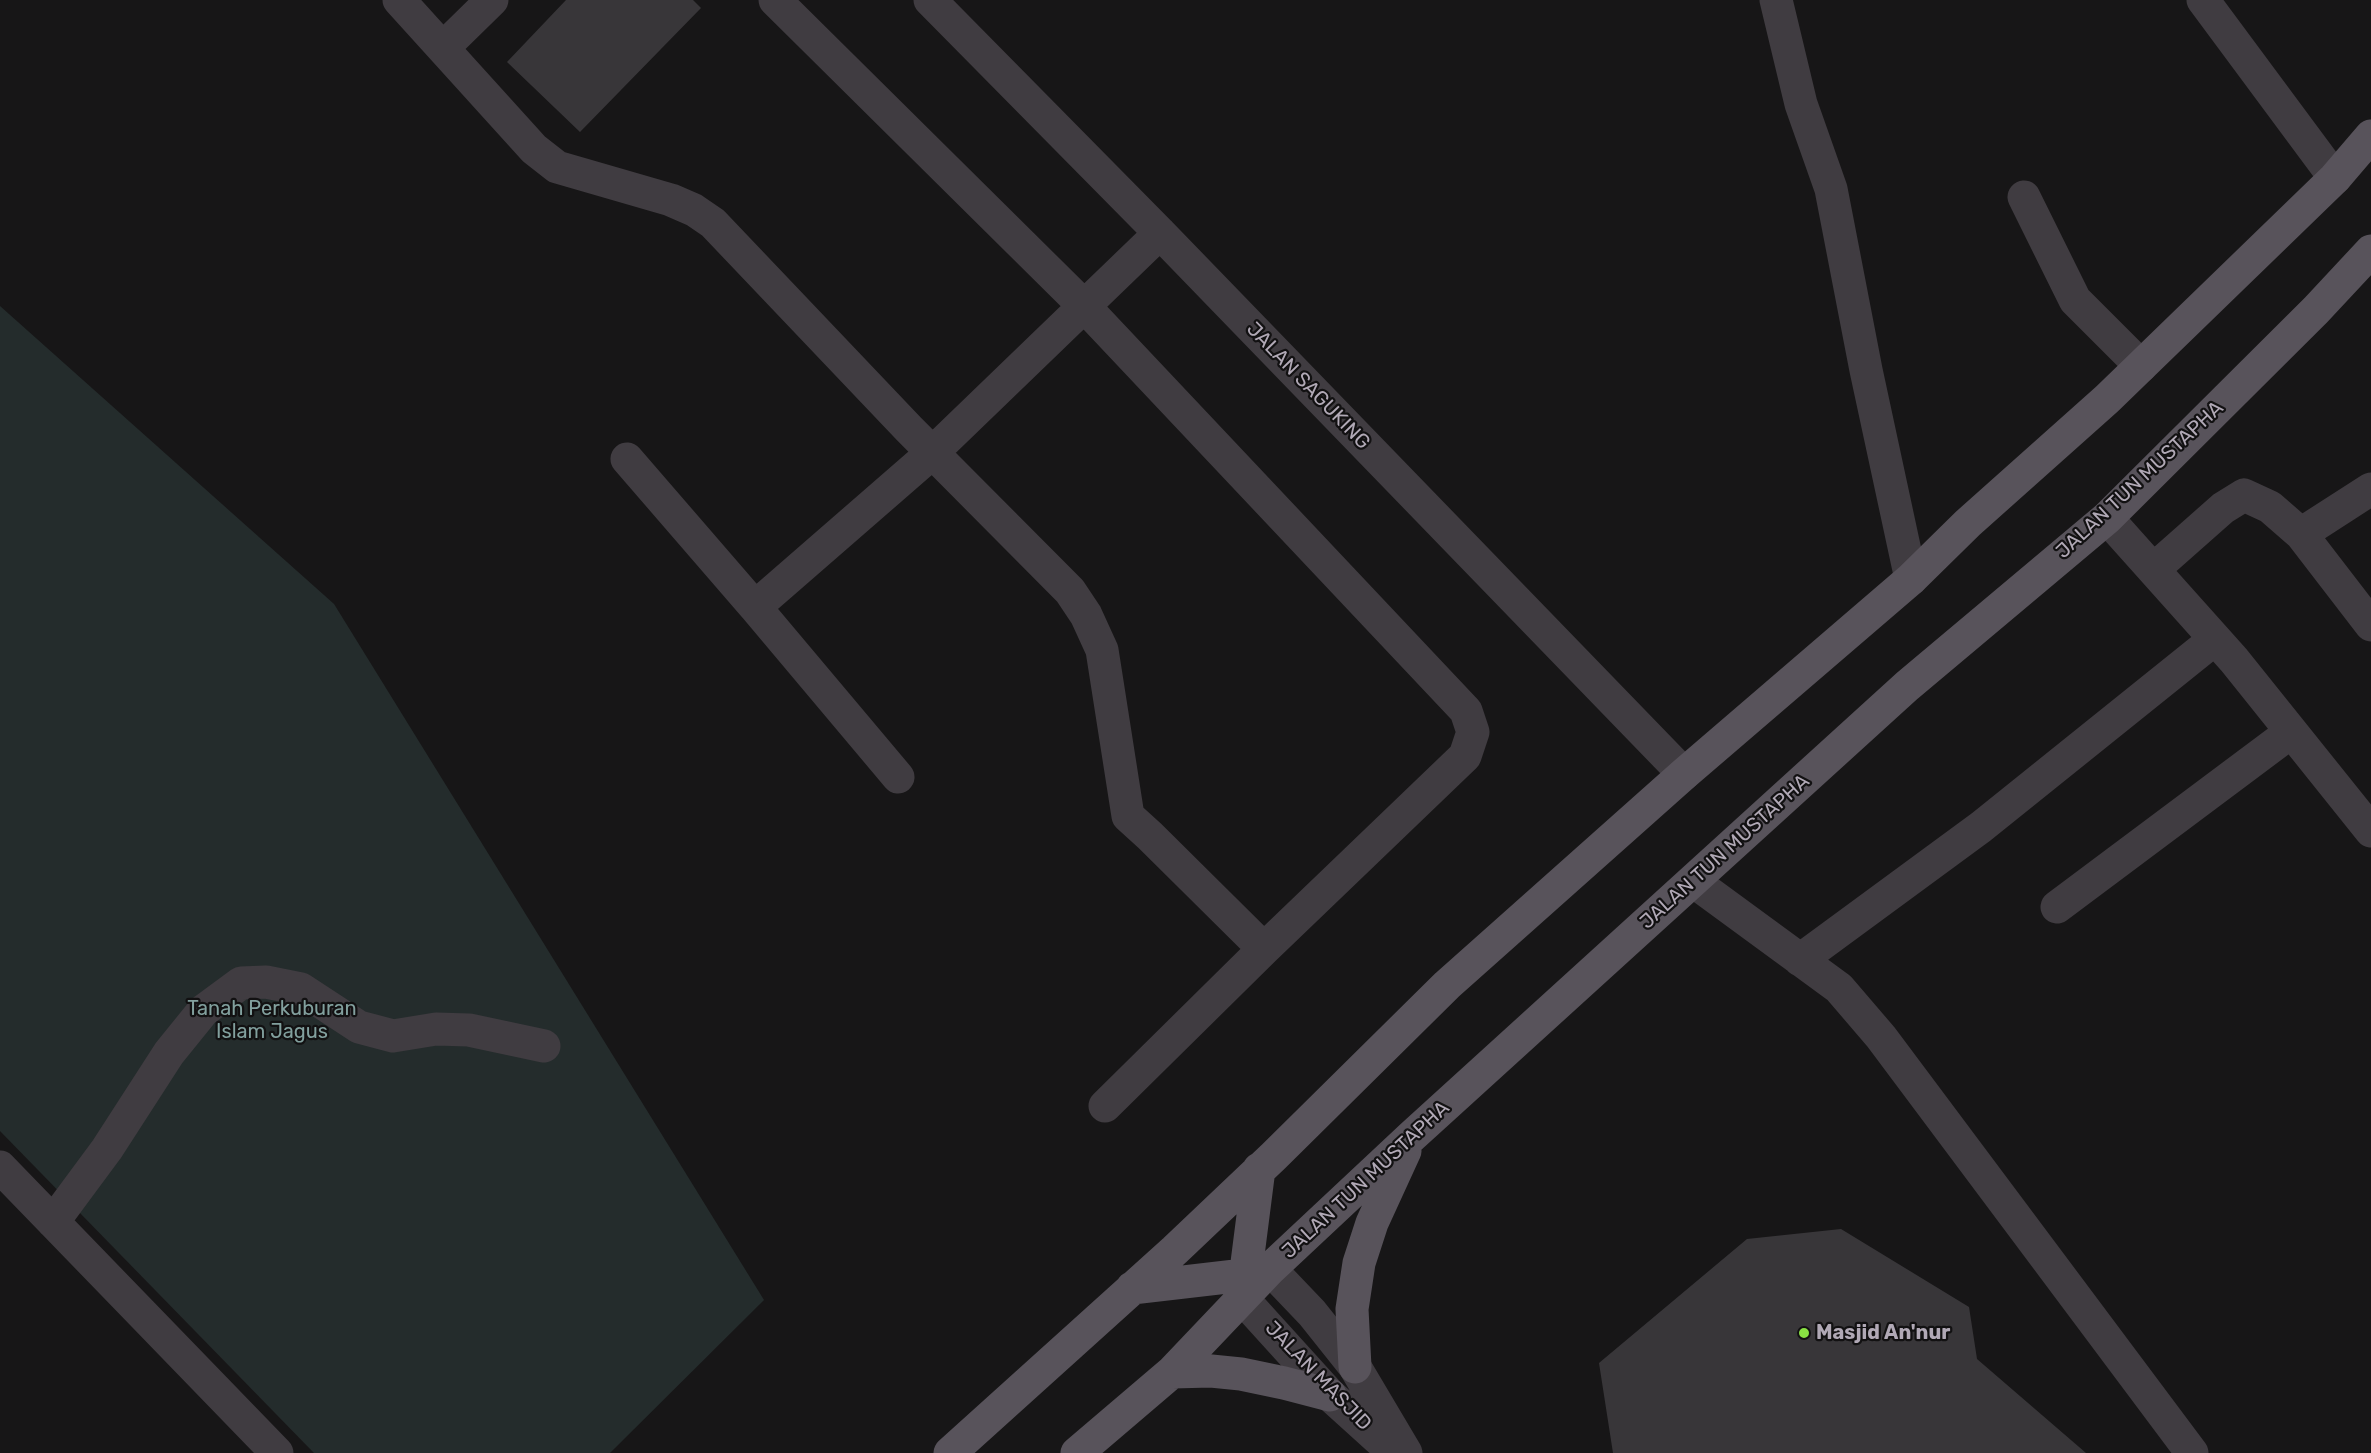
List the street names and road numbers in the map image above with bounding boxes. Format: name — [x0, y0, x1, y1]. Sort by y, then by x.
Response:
street label: JALAN SAGUKING — [1241, 317, 1375, 455]
street label: JALAN TUN MUSTAPHA — [2051, 396, 2229, 564]
street label: JALAN TUN MUSTAPHA — [1635, 770, 1815, 934]
street label: JALAN TUN MUSTAPHA — [1277, 1096, 1455, 1264]
street label: JALAN MASJID — [1260, 1316, 1376, 1436]

